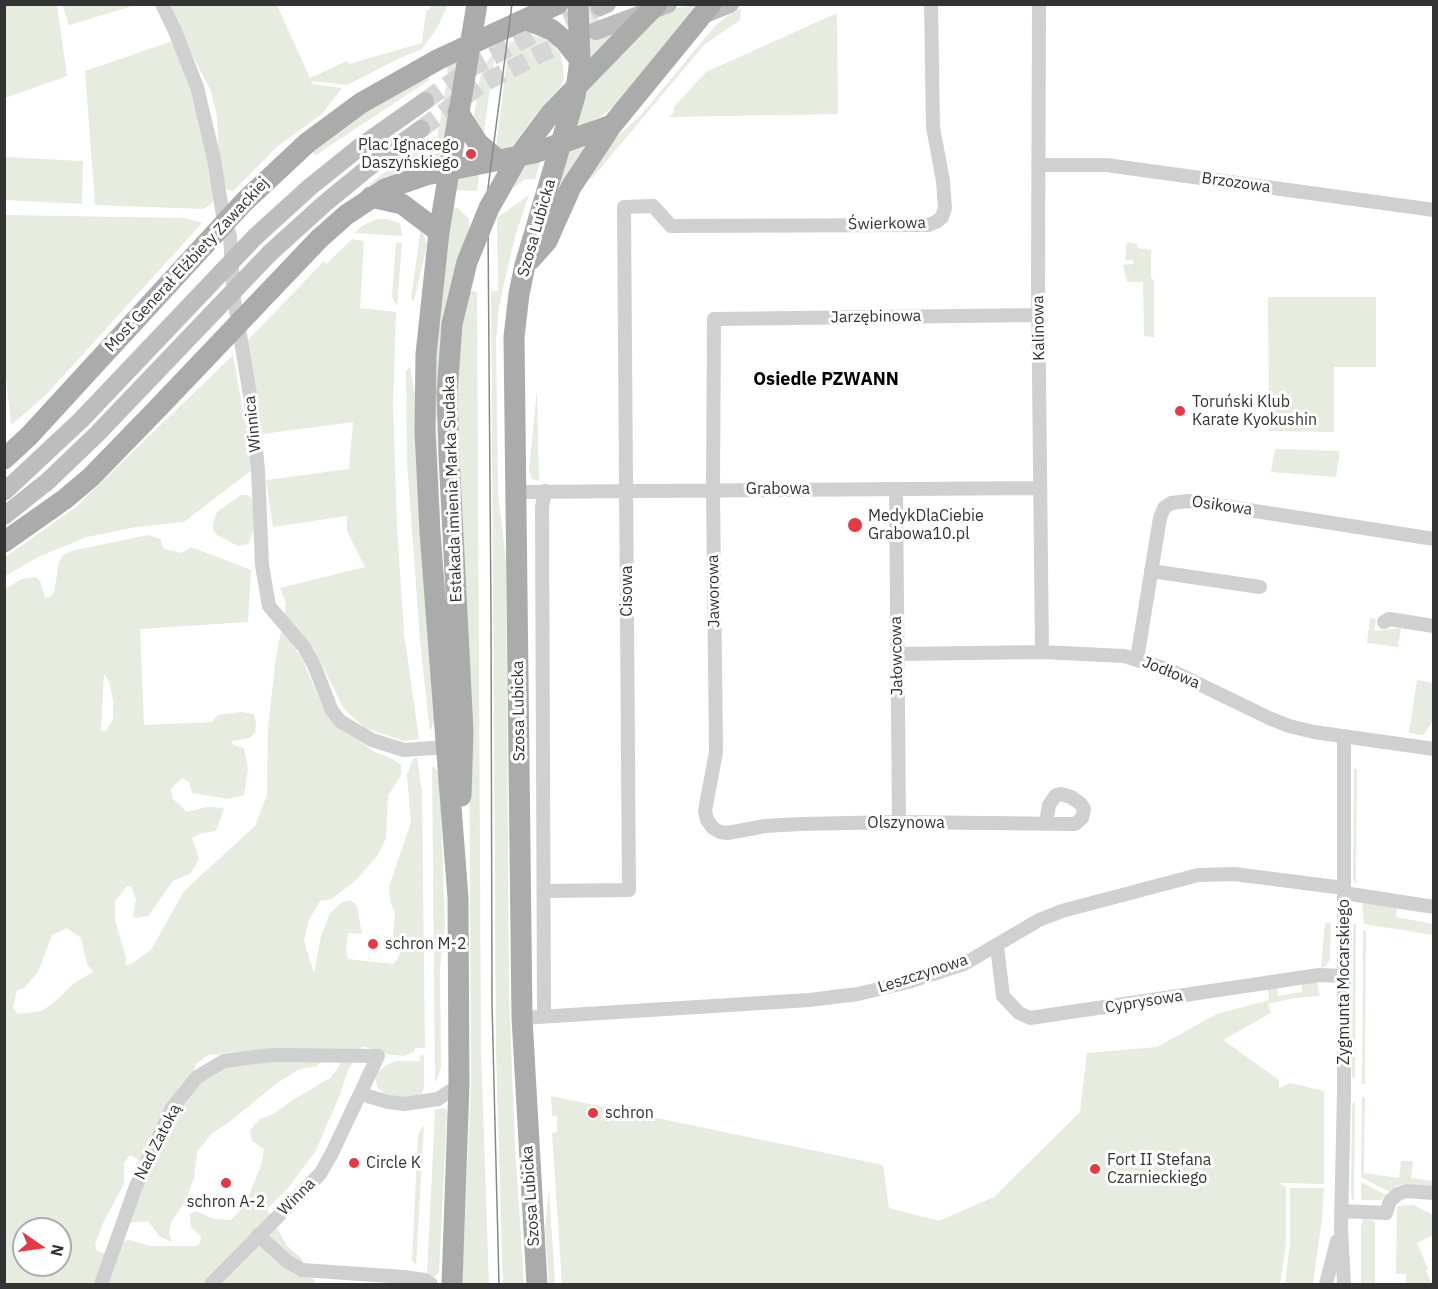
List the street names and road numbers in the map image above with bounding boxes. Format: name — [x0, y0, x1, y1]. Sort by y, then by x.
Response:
street label: Brzozowa — [1200, 169, 1272, 197]
street label: Most Generał Elżbiety Zawackiej — [101, 174, 273, 356]
street label: Szosa Lubicka — [514, 177, 560, 279]
street label: Świerkowa — [848, 214, 926, 234]
street label: Kalinowa — [1029, 295, 1049, 361]
street label: Jarzębinowa — [831, 307, 921, 327]
street label: Estakada imienia Marka Sudaka — [439, 375, 467, 603]
street label: Winnica — [240, 395, 266, 453]
street label: Grabowa — [746, 479, 810, 499]
street label: Osikowa — [1191, 492, 1253, 520]
street label: Jaworowa — [704, 554, 724, 628]
street label: Cisowa — [617, 565, 637, 617]
street label: Jałowcowa — [887, 616, 907, 696]
street label: Jodłowa — [1139, 653, 1203, 693]
street label: Szosa Lubicka — [509, 660, 529, 762]
street label: Olszynowa — [867, 813, 945, 833]
street label: Zygmunta Mocarskiego — [1334, 899, 1354, 1065]
street label: Leszczynowa — [876, 950, 970, 998]
street label: Cyprysowa — [1104, 986, 1184, 1018]
street label: Nad Zatoką — [131, 1101, 185, 1183]
street label: Szosa Lubicka — [518, 1145, 544, 1247]
street label: Winna — [274, 1174, 320, 1220]

